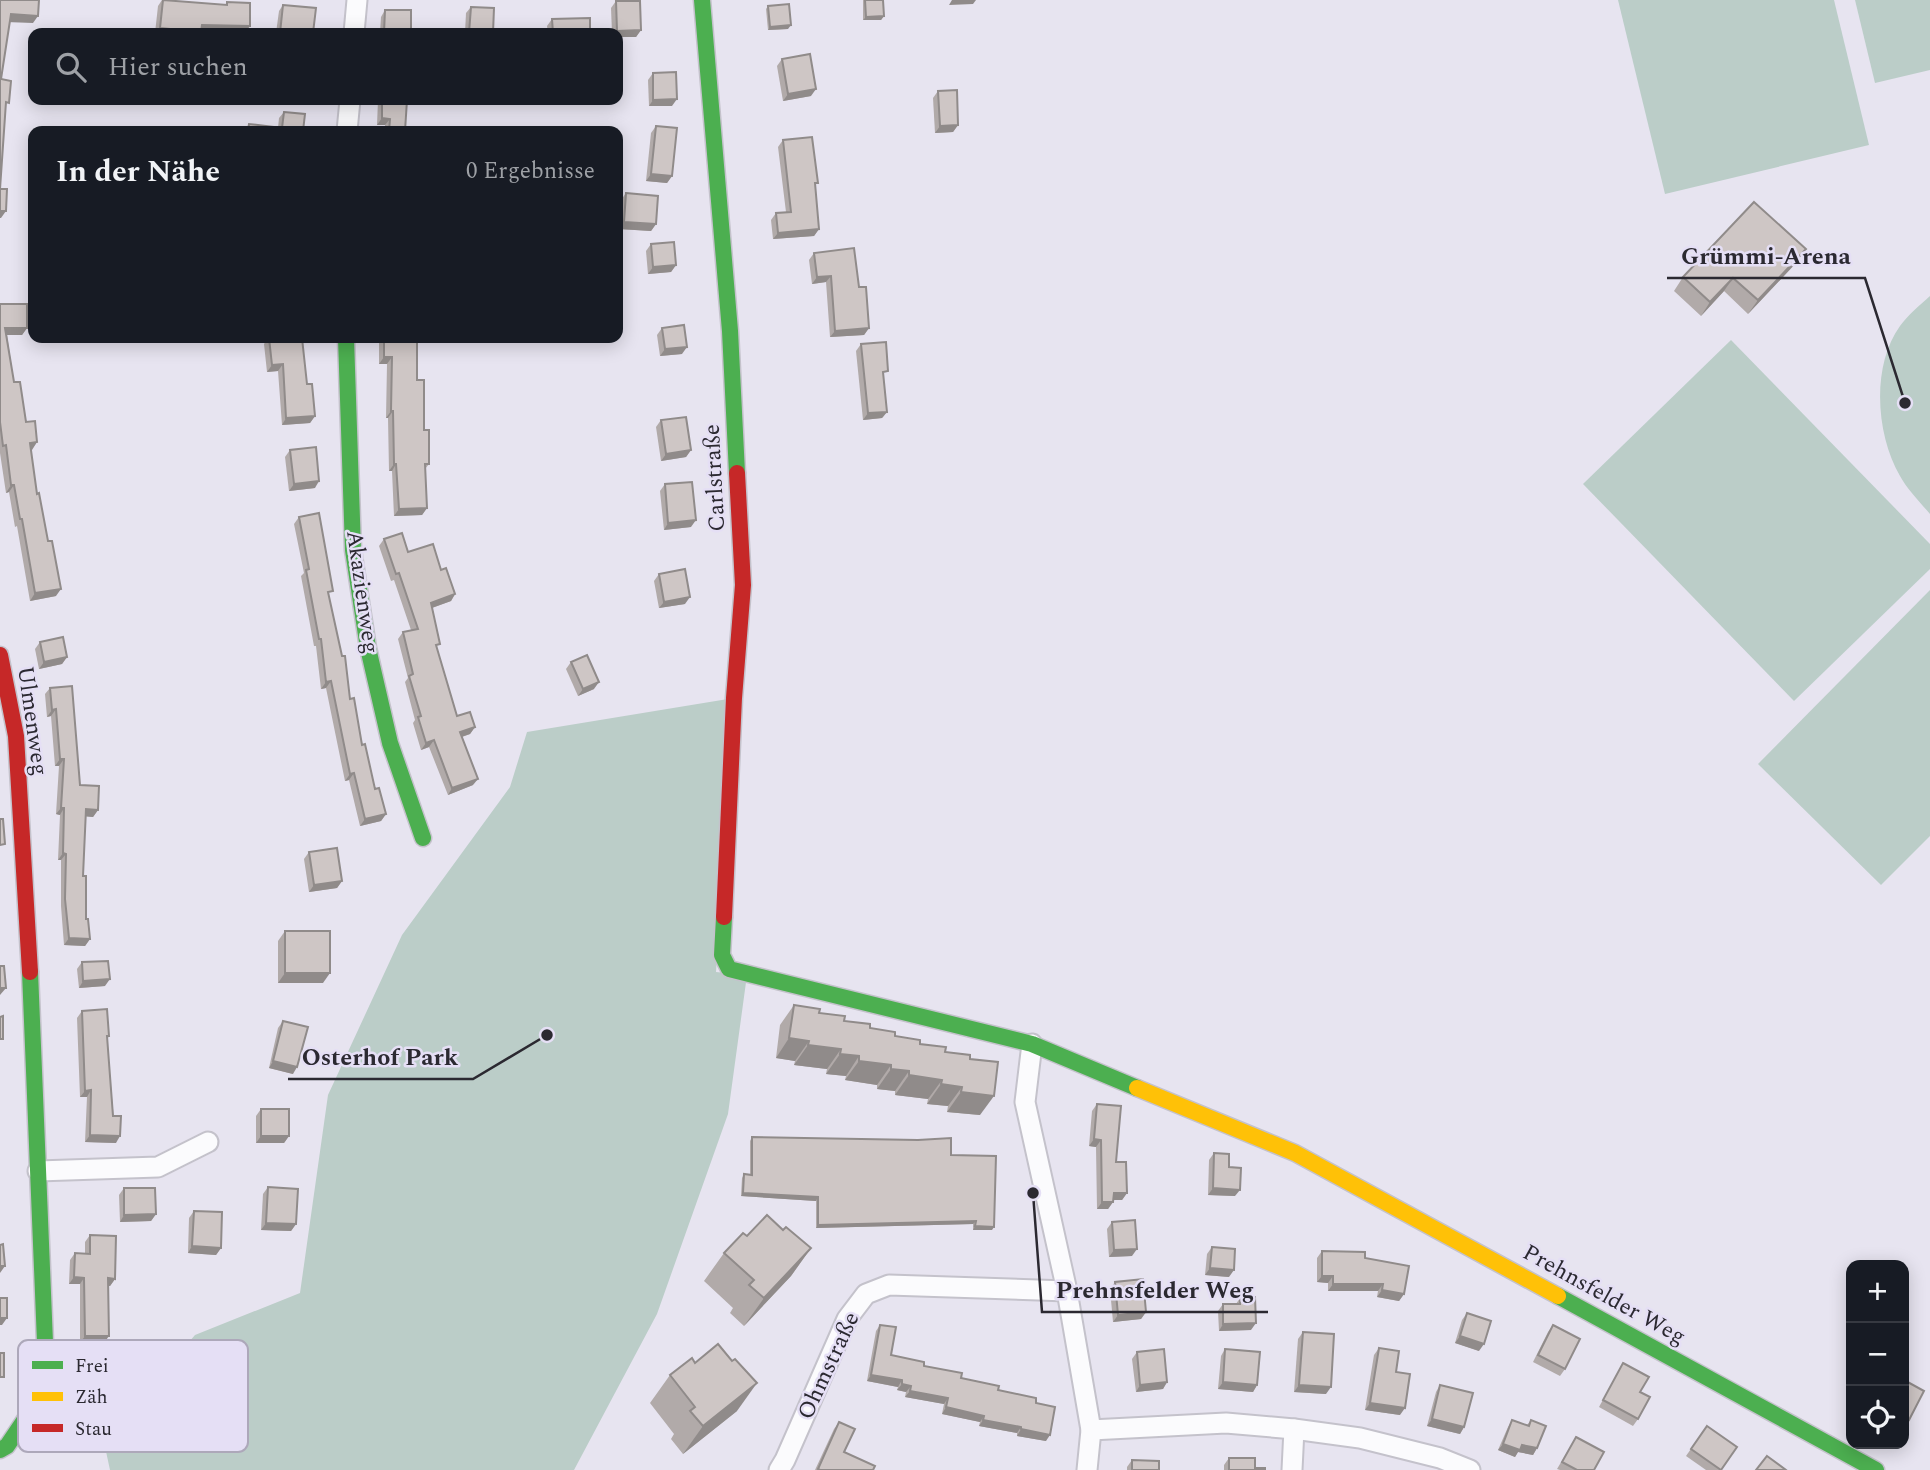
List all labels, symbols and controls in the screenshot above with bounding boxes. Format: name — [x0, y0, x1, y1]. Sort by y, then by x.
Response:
search box — [28, 28, 623, 105]
text: Hier suchen — [108, 47, 248, 87]
icon: search — [52, 48, 90, 86]
text: In der Nähe — [56, 149, 220, 195]
text: 0 Ergebnisse — [466, 154, 595, 189]
callout: Grümmi-Arena — [1667, 233, 1865, 278]
text: Grümmi-Arena — [1681, 239, 1852, 275]
street label: Carlstraße — [695, 423, 735, 533]
street label: Akazienweg — [336, 528, 388, 656]
street label: Ulmenweg — [7, 664, 57, 778]
callout: Osterhof Park — [288, 1034, 473, 1079]
text: Osterhof Park — [302, 1040, 459, 1076]
street label: Prehnsfelder Weg — [1516, 1236, 1692, 1354]
map controls — [1846, 1260, 1909, 1449]
button: + — [1846, 1260, 1909, 1323]
callout: Prehnsfelder Weg — [1042, 1267, 1268, 1312]
text: Prehnsfelder Weg — [1056, 1273, 1254, 1309]
street label: Ohmstraße — [789, 1306, 869, 1426]
button: − — [1846, 1323, 1909, 1386]
legend — [18, 1340, 248, 1452]
text: Frei — [75, 1352, 109, 1381]
text: Zäh — [75, 1383, 108, 1412]
button: locate — [1846, 1386, 1909, 1449]
text: Stau — [75, 1415, 112, 1444]

